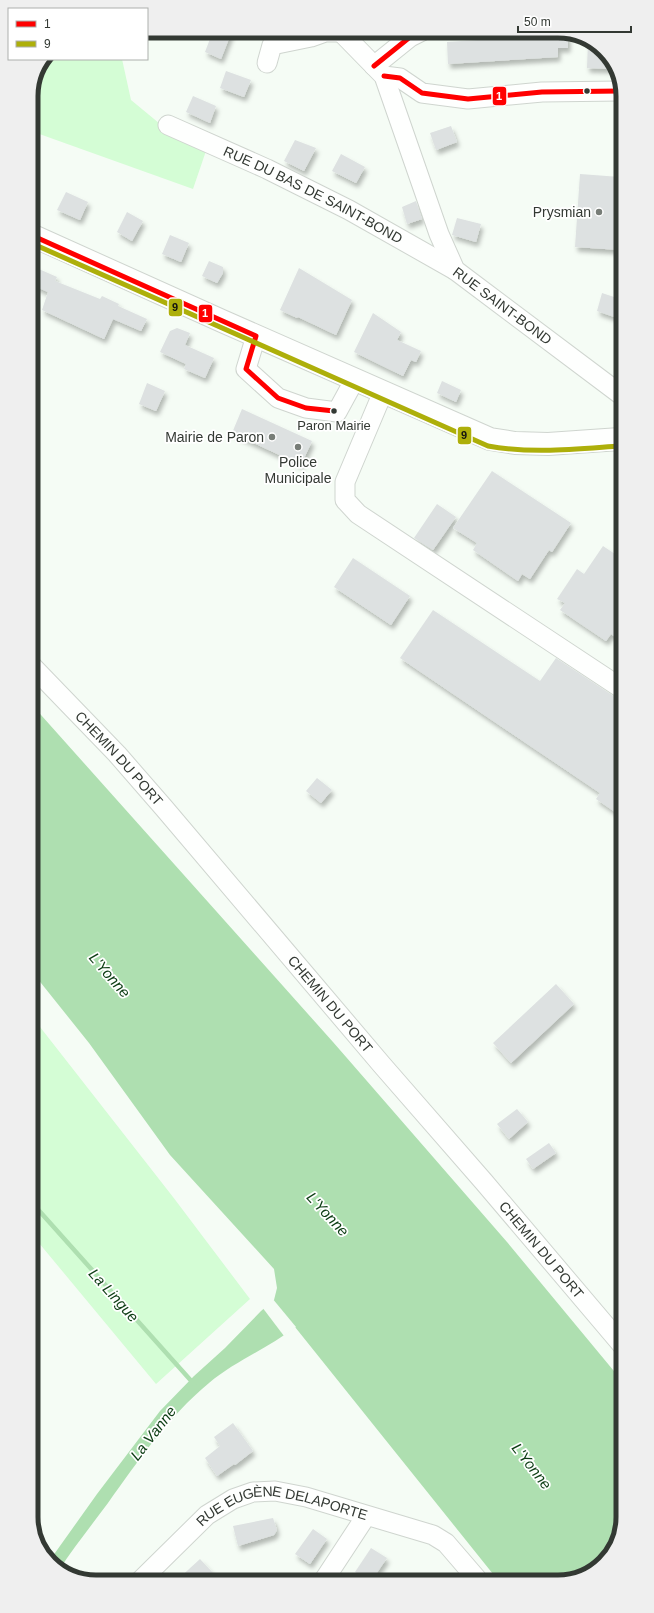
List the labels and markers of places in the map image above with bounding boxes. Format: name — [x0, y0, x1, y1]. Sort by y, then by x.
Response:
unlabelled marker — [582, 86, 592, 96]
place label: Prysmian — [533, 204, 591, 220]
marker: Prysmian — [594, 207, 604, 217]
marker: Paron Mairie — [329, 406, 339, 416]
place label: Paron Mairie — [297, 418, 371, 433]
place label: Mairie de Paron — [165, 429, 264, 445]
marker: Mairie de Paron — [267, 432, 277, 442]
marker: Police Municipale — [293, 442, 303, 452]
place label: Police Municipale — [265, 454, 332, 486]

